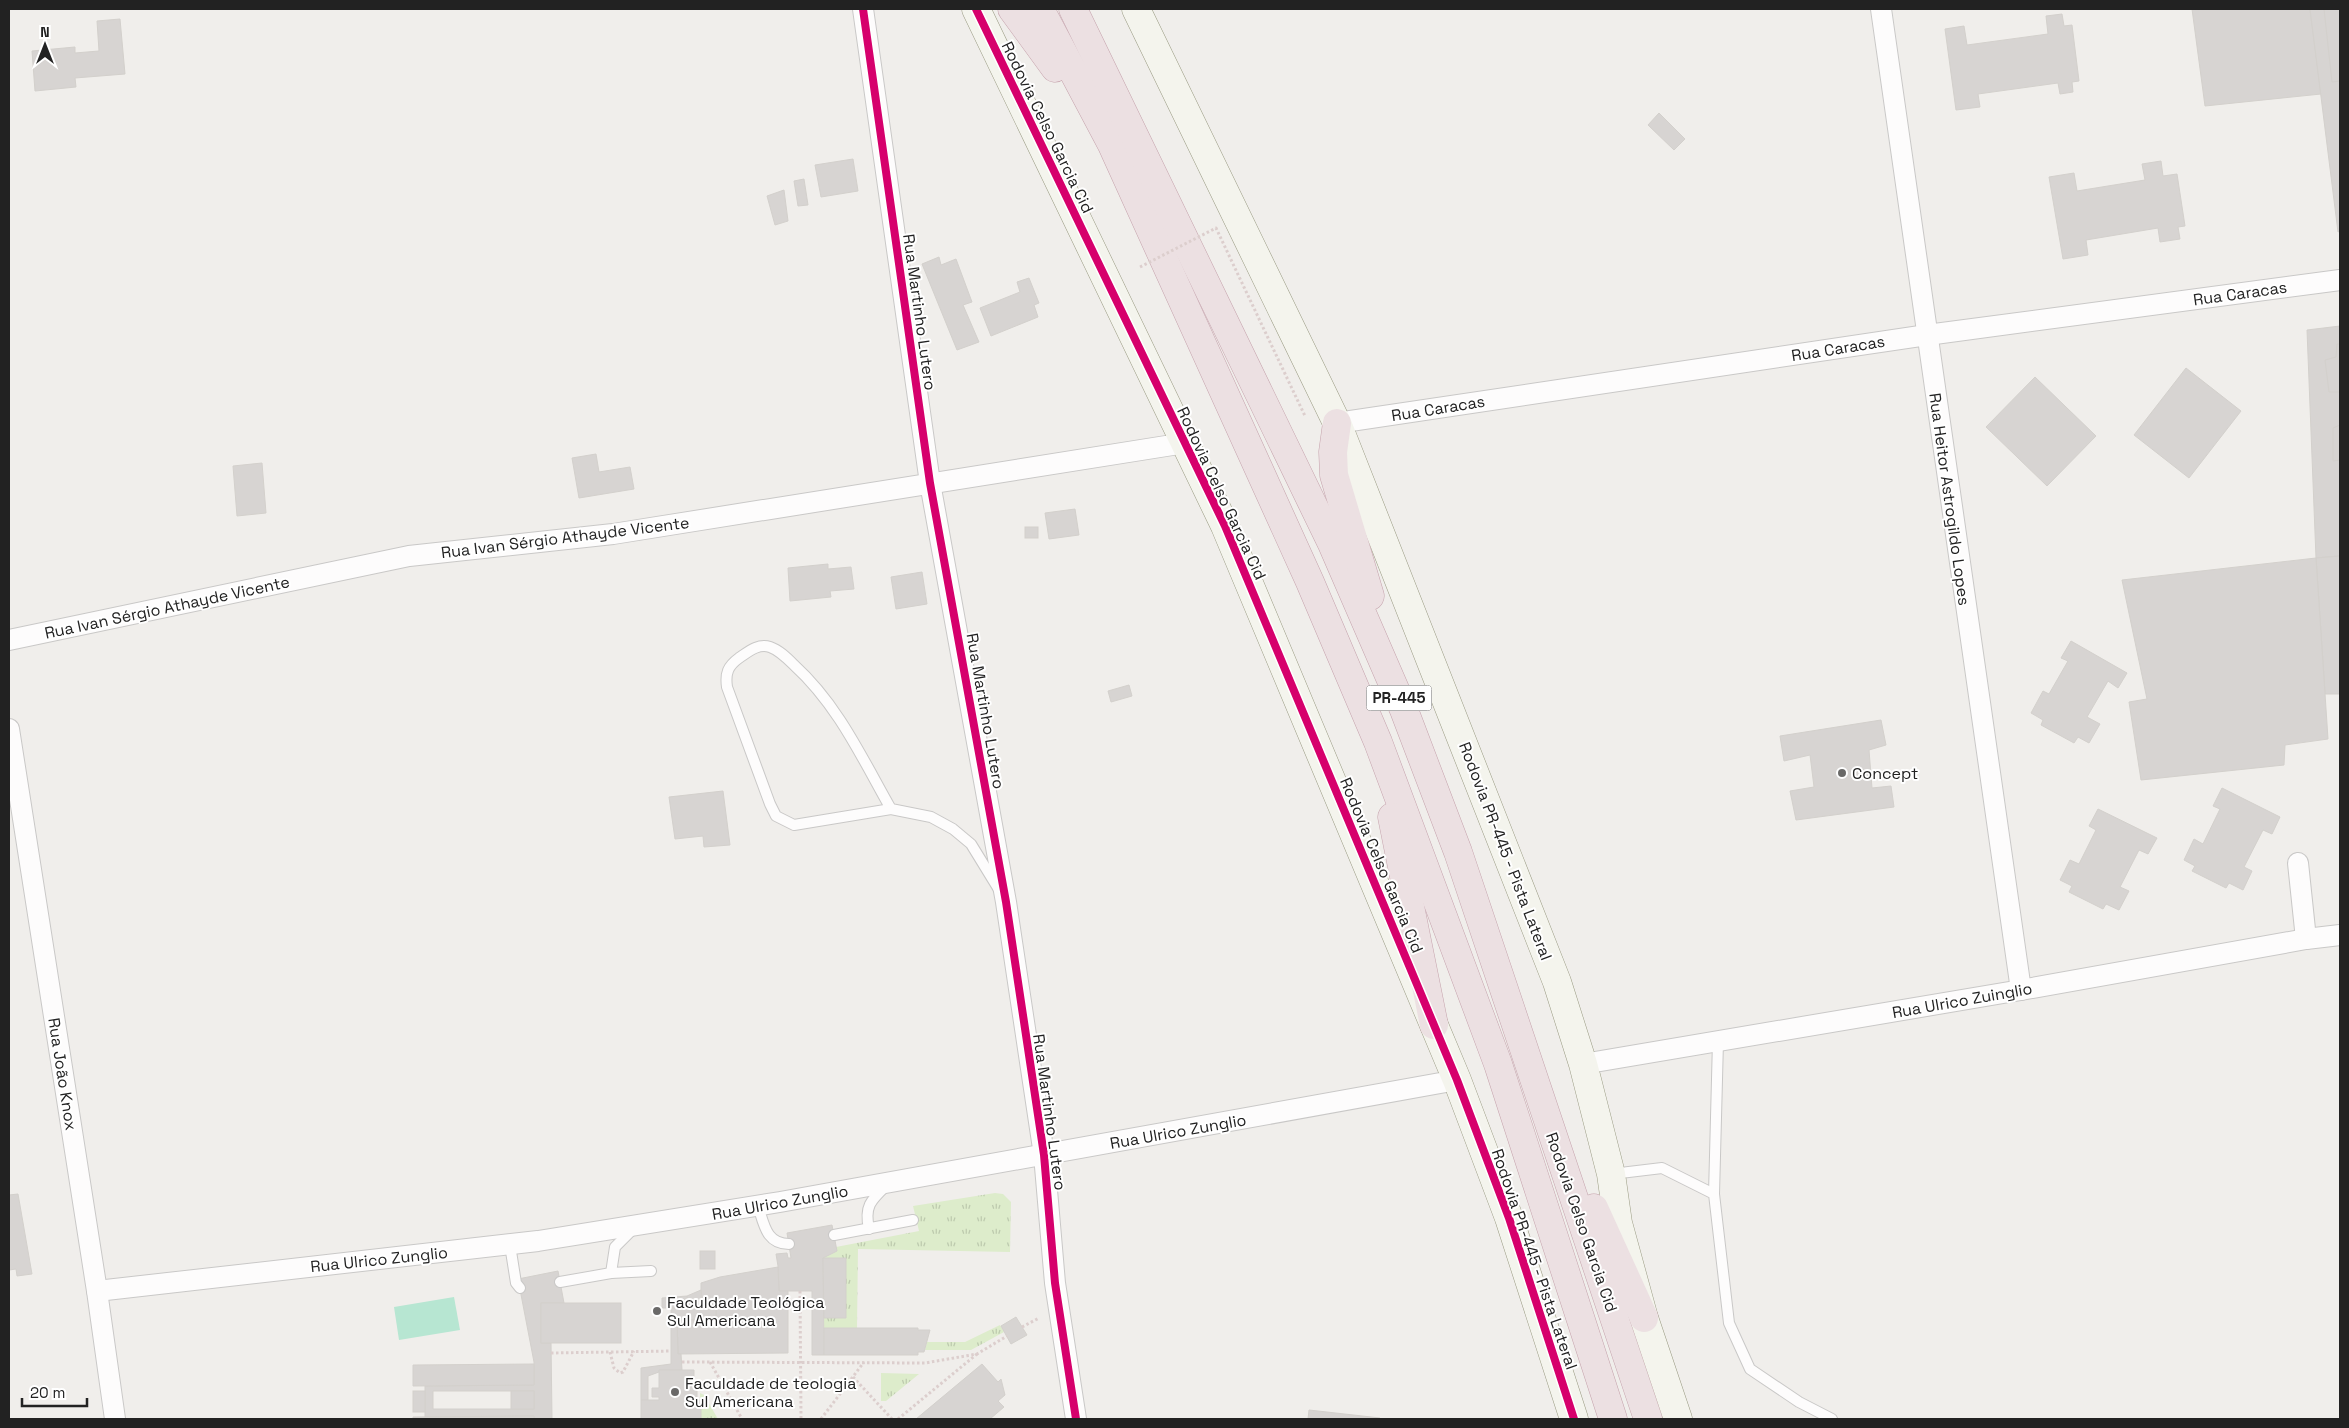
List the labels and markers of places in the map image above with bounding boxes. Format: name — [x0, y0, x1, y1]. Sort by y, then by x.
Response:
place label: Concept — [1852, 763, 1918, 784]
marker: Concept — [1836, 767, 1848, 779]
place label: Faculdade Teológica Sul Americana — [667, 1292, 824, 1331]
marker: Faculdade Teológica Sul Americana — [651, 1305, 663, 1317]
place label: Faculdade de teologia Sul Americana — [685, 1373, 856, 1412]
marker: Faculdade de teologia Sul Americana — [669, 1386, 681, 1398]

